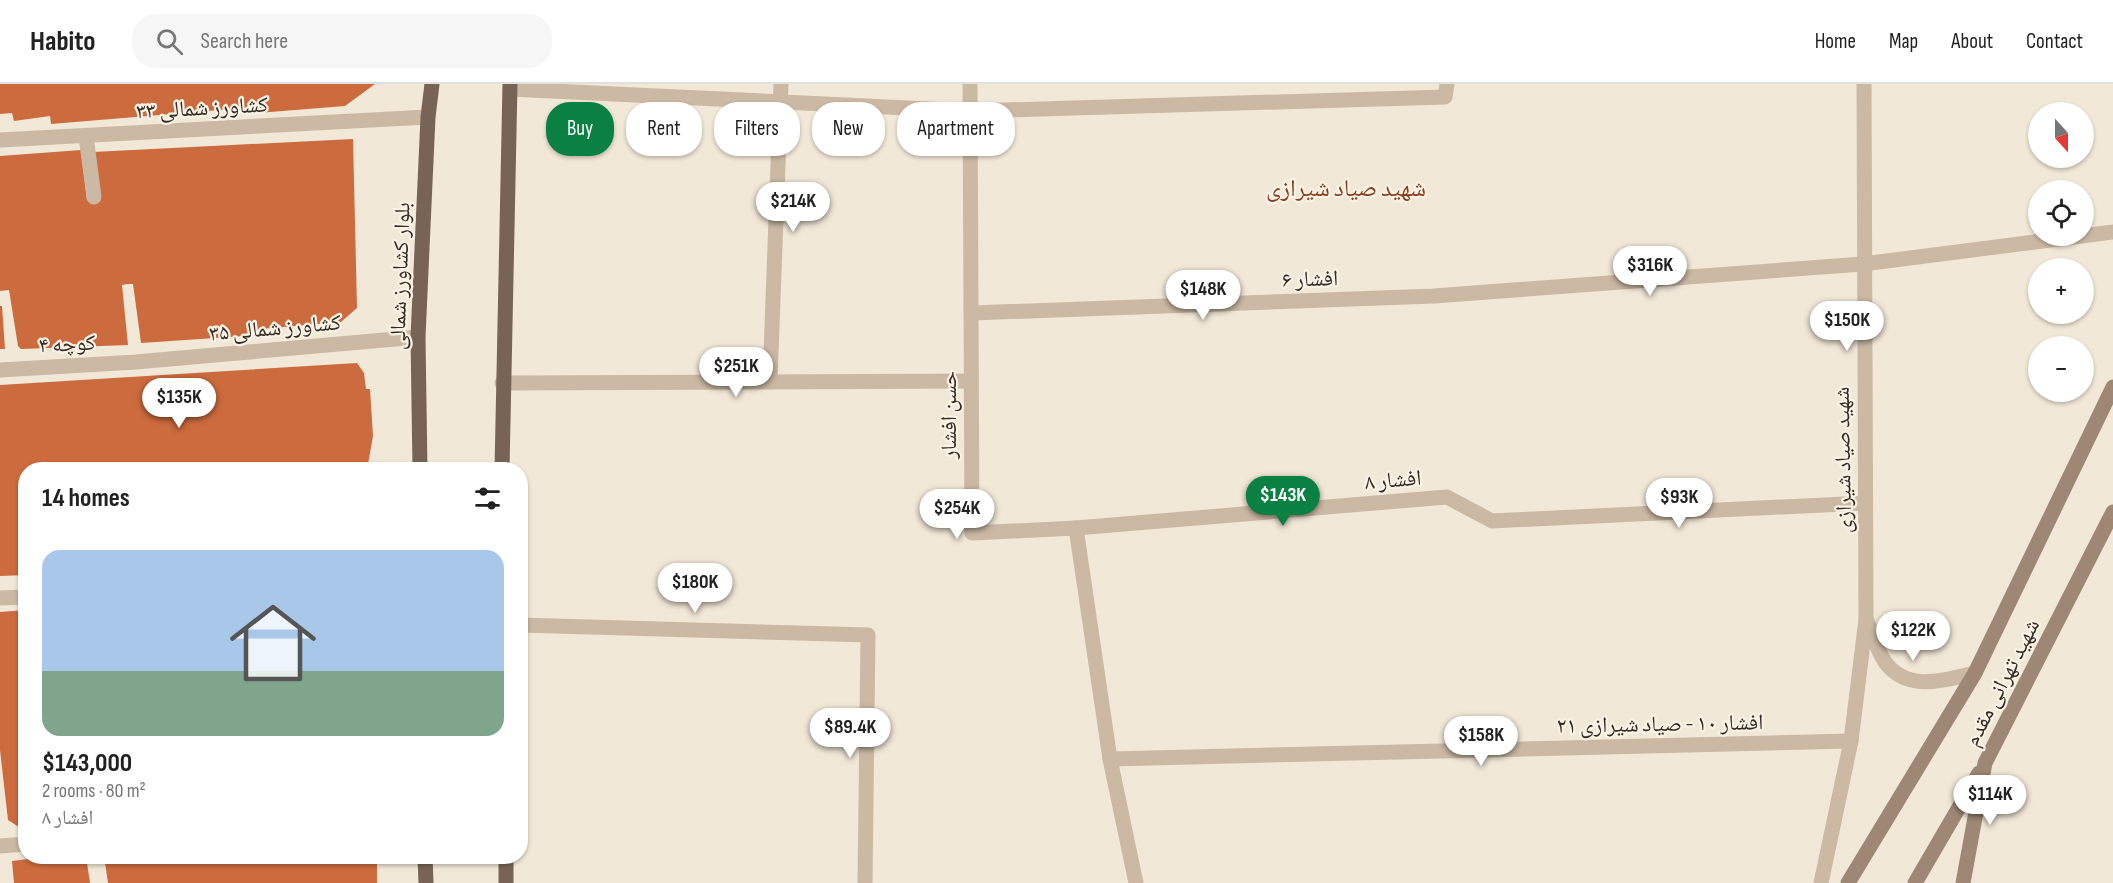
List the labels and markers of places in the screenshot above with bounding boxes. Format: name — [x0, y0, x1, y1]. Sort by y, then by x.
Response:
pin: $214K — [751, 182, 835, 233]
pin: $316K — [1608, 246, 1692, 297]
pin: $148K — [1161, 270, 1245, 321]
pin: $150K — [1805, 301, 1889, 352]
pin: $251K — [694, 347, 778, 398]
pin: $135K — [137, 378, 221, 429]
pin: $143K — [1241, 476, 1325, 527]
pin: $93K — [1643, 478, 1715, 529]
pin: $254K — [915, 489, 999, 540]
pin: $180K — [653, 563, 737, 614]
pin: $122K — [1871, 611, 1955, 662]
pin: $89.4K — [801, 708, 899, 759]
pin: $158K — [1439, 716, 1523, 767]
pin: $114K — [1948, 775, 2032, 826]

